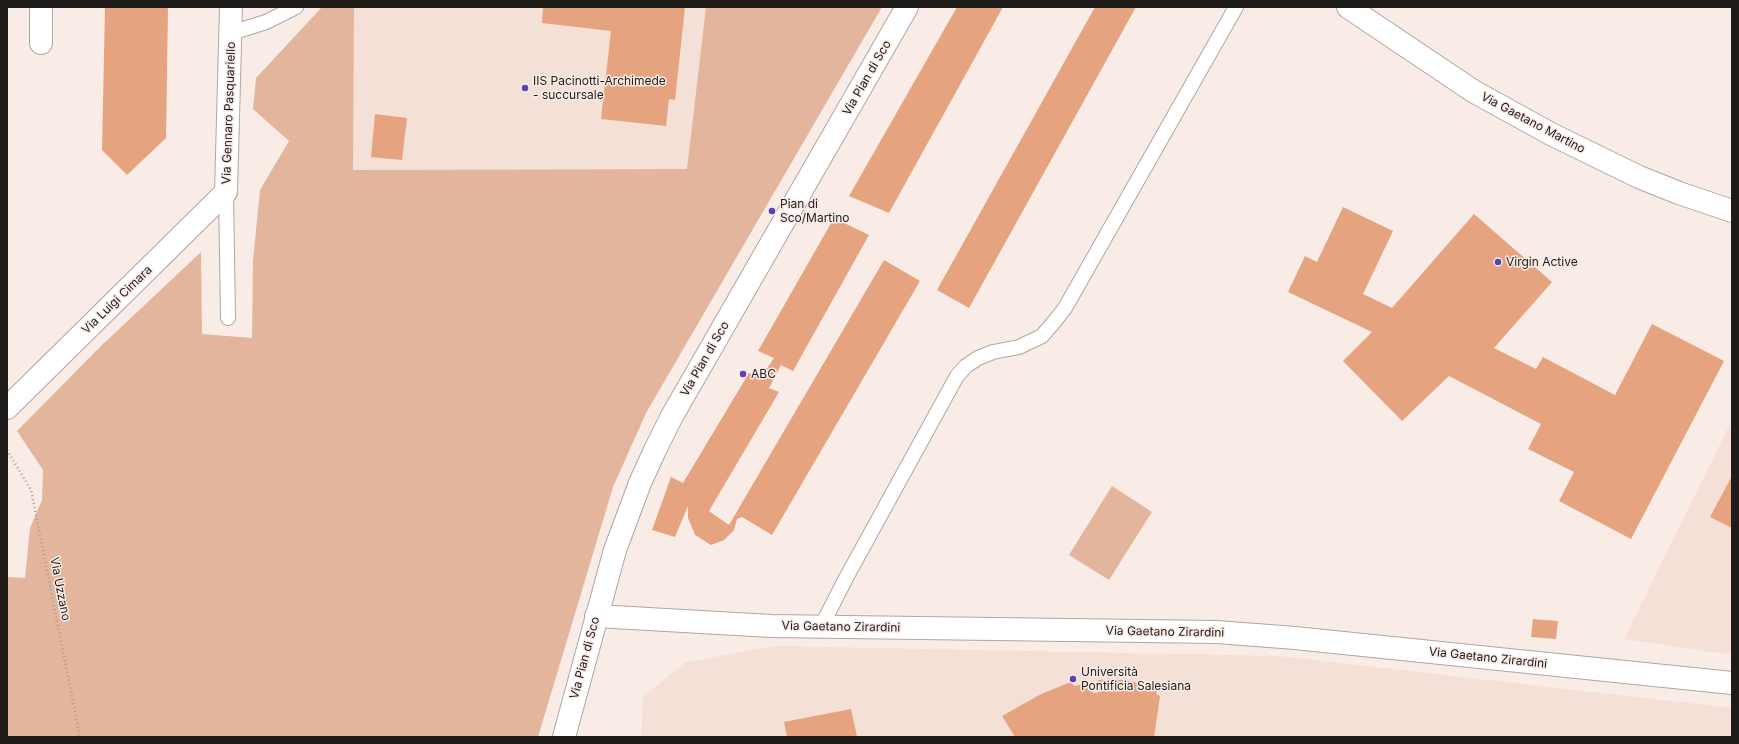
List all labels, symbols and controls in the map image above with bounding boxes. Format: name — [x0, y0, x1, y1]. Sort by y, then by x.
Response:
street label: Via Pian di Sco — [840, 38, 894, 118]
street label: Via Gennaro Pasquariello — [219, 41, 239, 185]
place label: IIS Pacinotti-Archimede - succursale — [533, 74, 666, 102]
marker: IIS Pacinotti-Archimede - succursale — [520, 83, 530, 93]
street label: Via Gaetano Martino — [1479, 89, 1587, 157]
place label: Pian di Sco/Martino — [780, 197, 849, 225]
marker: Pian di Sco/Martino — [767, 206, 777, 216]
place label: Virgin Active — [1506, 255, 1578, 269]
marker: Virgin Active — [1493, 257, 1503, 267]
street label: Via Luigi Cimara — [79, 263, 155, 337]
street label: Via Pian di Sco — [678, 319, 732, 399]
place label: ABC — [751, 367, 776, 381]
marker: ABC — [738, 369, 748, 379]
street label: Via Uzzano — [47, 556, 73, 622]
street label: Via Pian di Sco — [567, 615, 603, 701]
street label: Via Gaetano Zirardini — [782, 619, 900, 635]
street label: Via Gaetano Zirardini — [1106, 624, 1224, 640]
street label: Via Gaetano Zirardini — [1428, 645, 1548, 671]
place label: Università Pontificia Salesiana — [1081, 665, 1191, 693]
marker: Università Pontificia Salesiana — [1068, 674, 1078, 684]

